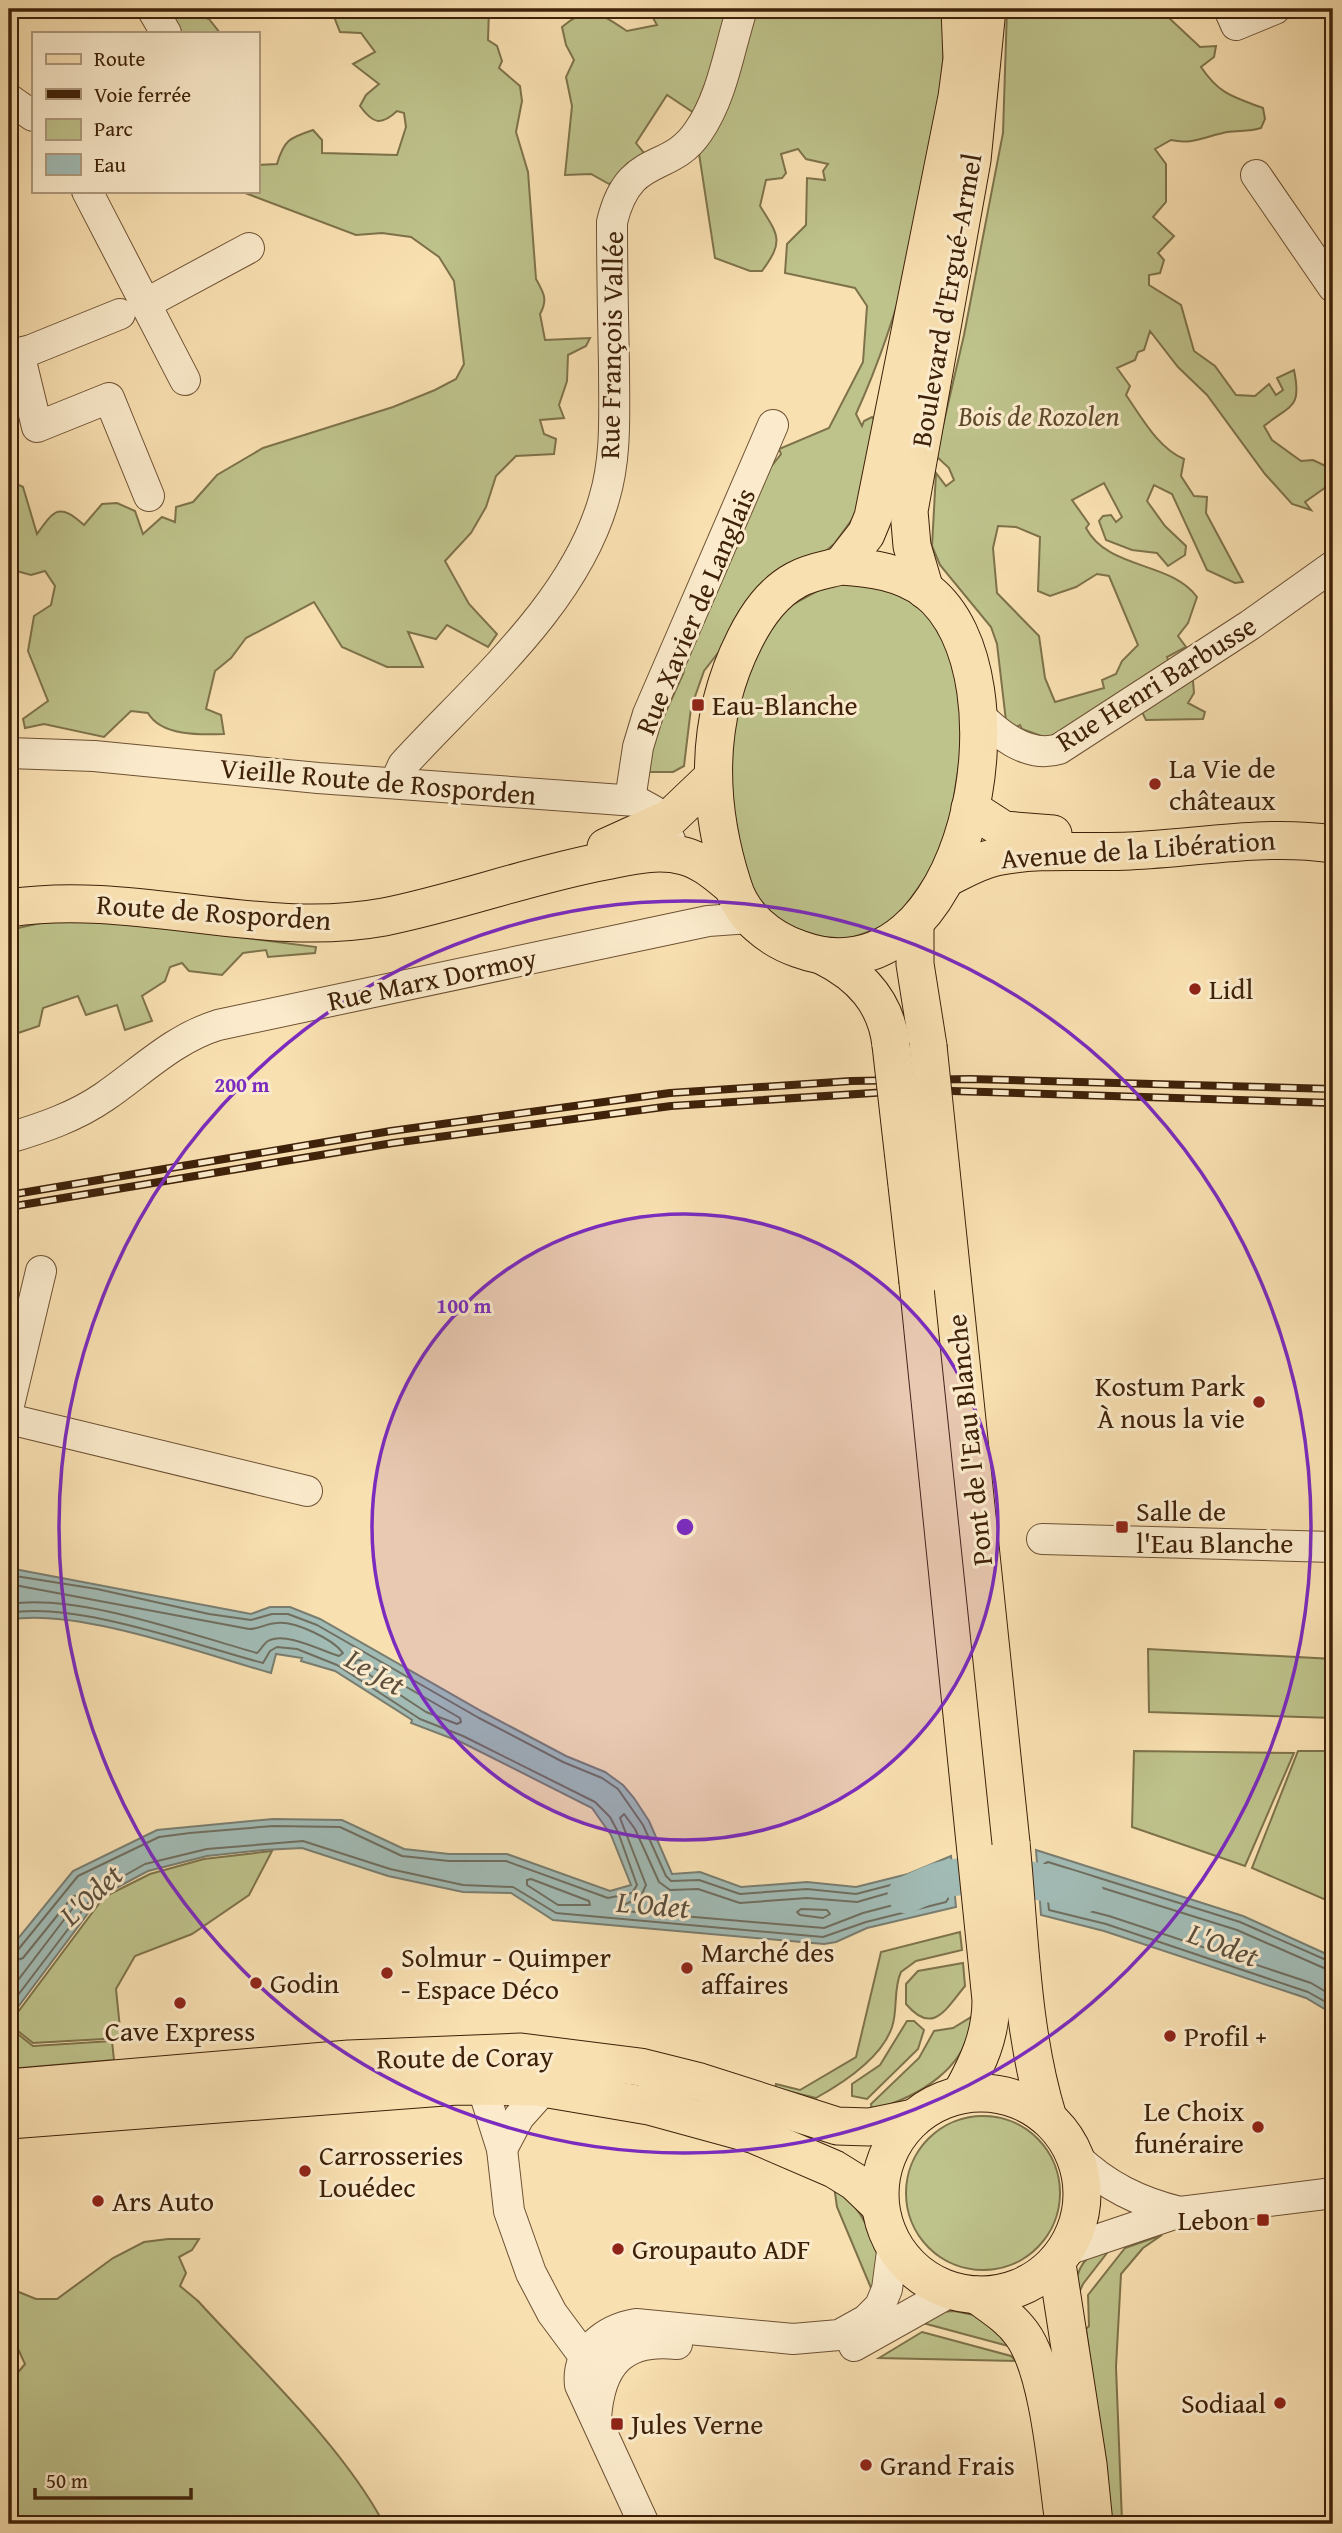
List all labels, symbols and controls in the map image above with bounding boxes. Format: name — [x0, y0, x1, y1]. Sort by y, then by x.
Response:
legend — [32, 32, 259, 192]
text: Route — [94, 43, 146, 74]
text: Voie ferrée — [94, 79, 191, 110]
text: Parc — [94, 113, 133, 144]
text: Eau — [94, 149, 127, 180]
street label: Boulevard d'Ergué-Armel — [899, 150, 992, 450]
street label: Rue François Vallée — [588, 231, 633, 459]
park label: Bois de Rozolen — [957, 395, 1120, 436]
street label: Rue Xavier de Langlais — [624, 481, 765, 740]
street label: Rue Henri Barbusse — [1048, 604, 1264, 761]
place label: Eau-Blanche — [712, 684, 858, 725]
marker: Eau-Blanche — [690, 697, 706, 713]
street label: Vieille Route de Rosporden — [218, 746, 538, 815]
place label: La Vie de châteaux — [1169, 747, 1276, 820]
marker: La Vie de châteaux — [1147, 776, 1163, 792]
street label: Avenue de la Libération — [999, 818, 1277, 879]
street label: Route de Rosporden — [95, 883, 333, 940]
street label: Rue Marx Dormoy — [324, 936, 540, 1021]
place label: Lidl — [1209, 968, 1253, 1009]
marker: Lidl — [1187, 981, 1203, 997]
text: 200 m — [214, 1069, 270, 1100]
text: 100 m — [436, 1290, 492, 1321]
street label: Pont de l'Eau Blanche — [935, 1312, 1002, 1568]
place label: Kostum Park À nous la vie — [1095, 1365, 1246, 1438]
marker: Kostum Park À nous la vie — [1251, 1394, 1267, 1410]
place label: Salle de l'Eau Blanche — [1136, 1490, 1293, 1563]
centre of rings — [673, 1515, 697, 1539]
marker: Salle de l'Eau Blanche — [1114, 1519, 1130, 1535]
water label: Le Jet — [337, 1636, 414, 1706]
water label: L'Odet — [48, 1853, 132, 1936]
water label: L'Odet — [614, 1879, 692, 1929]
water label: L'Odet — [1181, 1910, 1266, 1978]
place label: Marché des affaires — [701, 1931, 835, 2004]
place label: Solmur - Quimper - Espace Déco — [401, 1936, 611, 2009]
marker: Marché des affaires — [679, 1960, 695, 1976]
place label: Godin — [270, 1962, 340, 2003]
marker: Solmur - Quimper - Espace Déco — [379, 1965, 395, 1981]
marker: Godin — [248, 1975, 264, 1991]
marker: Cave Express — [172, 1995, 188, 2011]
place label: Cave Express — [105, 2010, 255, 2051]
place label: Profil + — [1184, 2015, 1267, 2056]
marker: Profil + — [1162, 2028, 1178, 2044]
street label: Route de Coray — [376, 2034, 554, 2079]
place label: Le Choix funéraire — [1134, 2090, 1245, 2163]
marker: Le Choix funéraire — [1250, 2119, 1266, 2135]
place label: Carrosseries Louédec — [319, 2134, 463, 2207]
marker: Carrosseries Louédec — [297, 2163, 313, 2179]
place label: Ars Auto — [112, 2180, 214, 2221]
marker: Ars Auto — [90, 2193, 106, 2209]
place label: Lebon — [1178, 2199, 1249, 2240]
marker: Lebon — [1255, 2212, 1271, 2228]
place label: Groupauto ADF — [632, 2228, 811, 2269]
marker: Groupauto ADF — [610, 2241, 626, 2257]
place label: Sodiaal — [1181, 2382, 1266, 2423]
marker: Sodiaal — [1272, 2395, 1288, 2411]
place label: Jules Verne — [628, 2403, 763, 2444]
marker: Jules Verne — [609, 2416, 625, 2432]
place label: Grand Frais — [880, 2444, 1015, 2485]
scale bar — [35, 2456, 191, 2500]
marker: Grand Frais — [858, 2457, 874, 2473]
text: 50 m — [46, 2465, 88, 2496]

